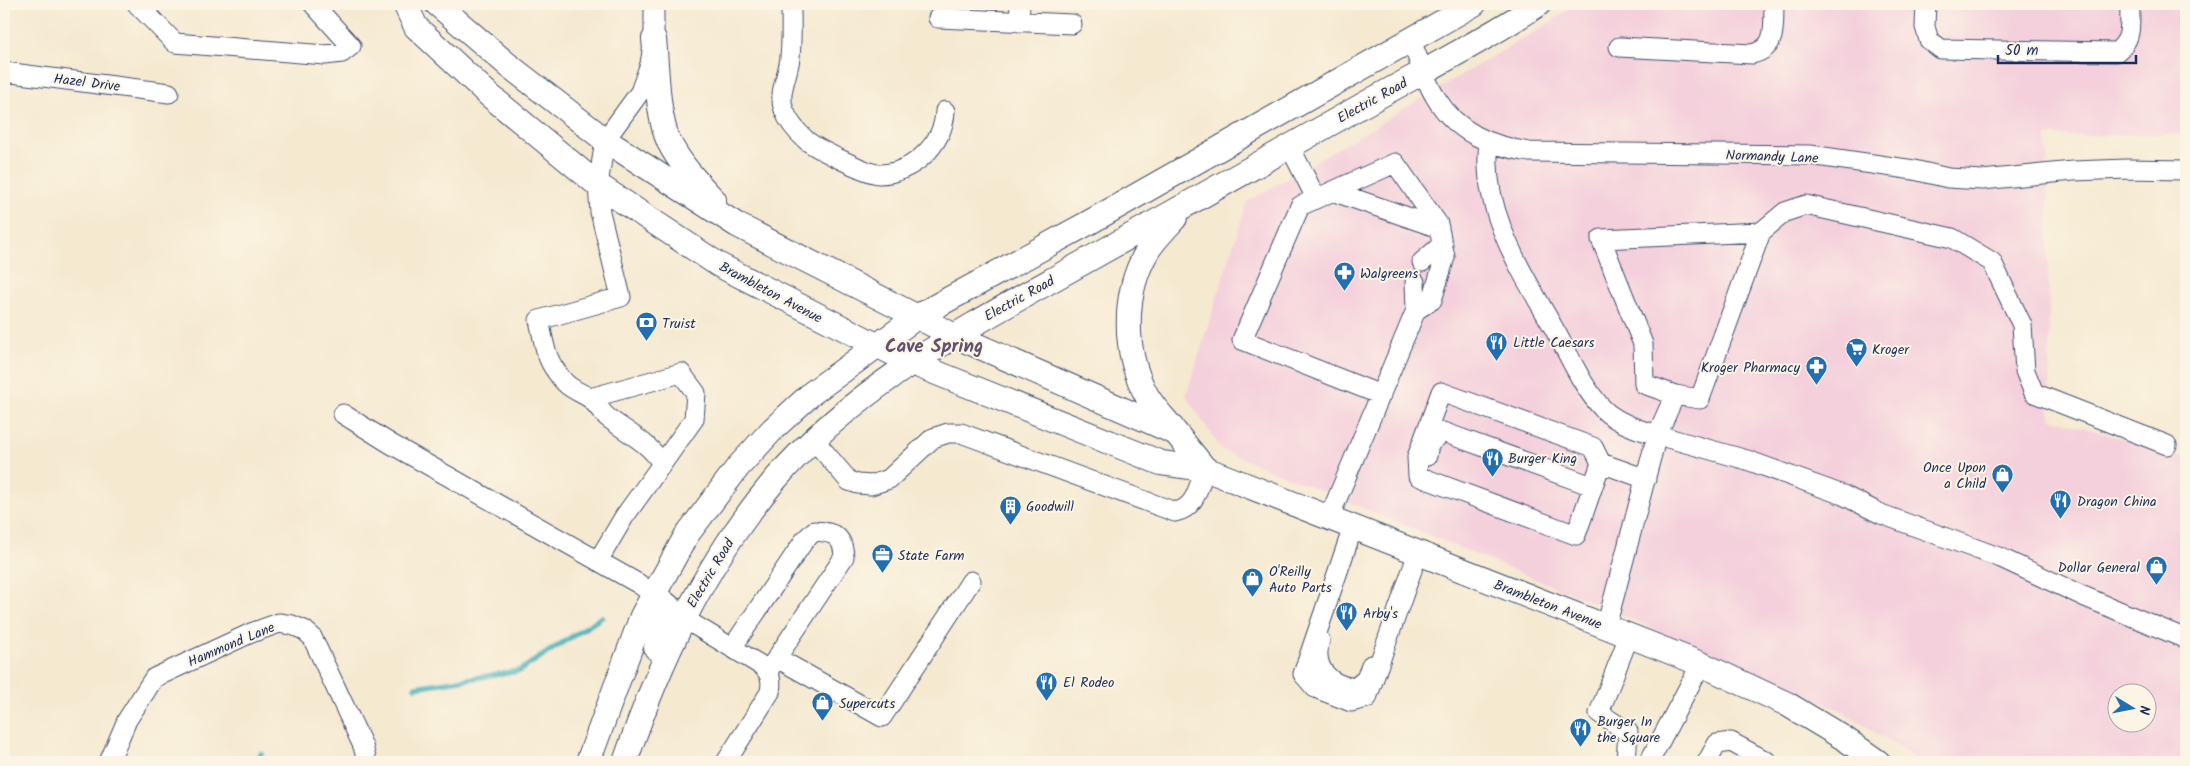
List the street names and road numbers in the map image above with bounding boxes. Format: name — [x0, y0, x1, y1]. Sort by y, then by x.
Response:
street label: Hazel Drive — [52, 68, 122, 98]
street label: Electric Road — [1333, 72, 1413, 129]
street label: Normandy Lane — [1725, 144, 1819, 170]
street label: Brambleton Avenue — [715, 256, 827, 330]
street label: Electric Road — [980, 270, 1060, 327]
street label: Electric Road — [681, 534, 741, 612]
street label: Brambleton Avenue — [1490, 574, 1606, 636]
street label: Hammond Lane — [184, 616, 279, 673]

